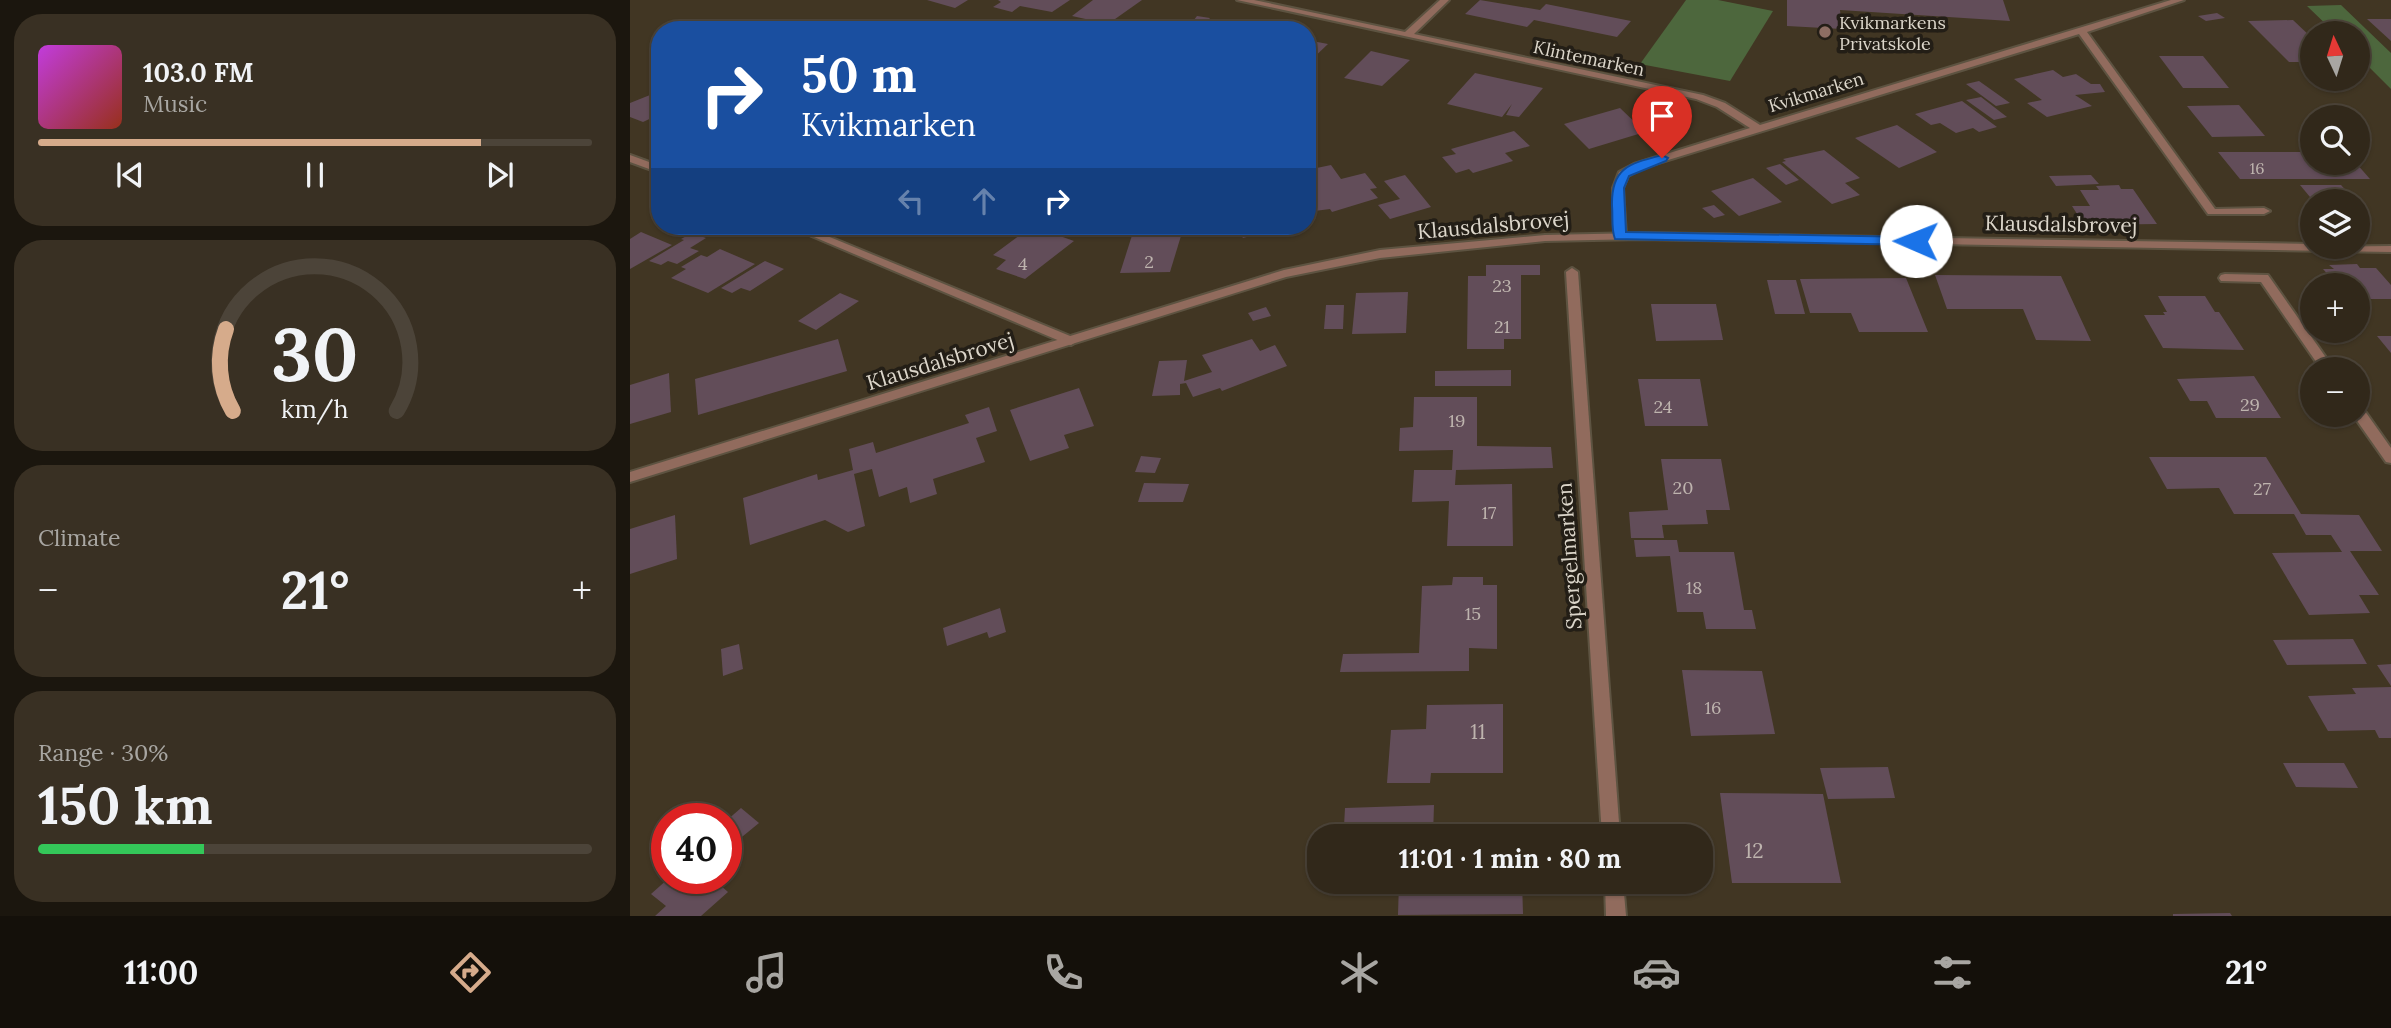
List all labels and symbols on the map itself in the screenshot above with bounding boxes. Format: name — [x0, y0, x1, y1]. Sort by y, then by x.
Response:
place label: Kvikmarkens Privatskole — [1839, 11, 1946, 55]
north arrow — [2300, 21, 2370, 91]
marker: Kvikmarkens Privatskole — [1817, 24, 1833, 40]
street label: Klintemarken — [1531, 35, 1647, 81]
street label: Kvikmarken — [1766, 67, 1867, 117]
pin — [1632, 86, 1692, 158]
house number: 16 — [2249, 158, 2265, 178]
position arrow — [1879, 204, 1953, 278]
street label: Klausdalsbrovej — [1416, 205, 1570, 245]
street label: Klausdalsbrovej — [1984, 209, 2138, 239]
house number: 2 — [1144, 250, 1154, 273]
house number: 4 — [1018, 252, 1028, 275]
house number: 23 — [1492, 274, 1512, 297]
house number: 21 — [1494, 315, 1510, 338]
street label: Klausdalsbrovej — [863, 326, 1017, 396]
house number: 29 — [2240, 393, 2260, 416]
house number: 24 — [1653, 395, 1673, 418]
house number: 19 — [1449, 409, 1465, 432]
house number: 20 — [1673, 476, 1693, 499]
house number: 27 — [2253, 477, 2271, 500]
street label: Spergelmarken — [1550, 481, 1588, 630]
house number: 17 — [1482, 501, 1496, 524]
house number: 18 — [1686, 576, 1702, 599]
house number: 15 — [1465, 602, 1481, 625]
house number: 16 — [1705, 696, 1721, 719]
house number: 11 — [1470, 718, 1486, 745]
speed limit sign: 40 — [651, 803, 742, 894]
house number: 12 — [1745, 837, 1763, 864]

